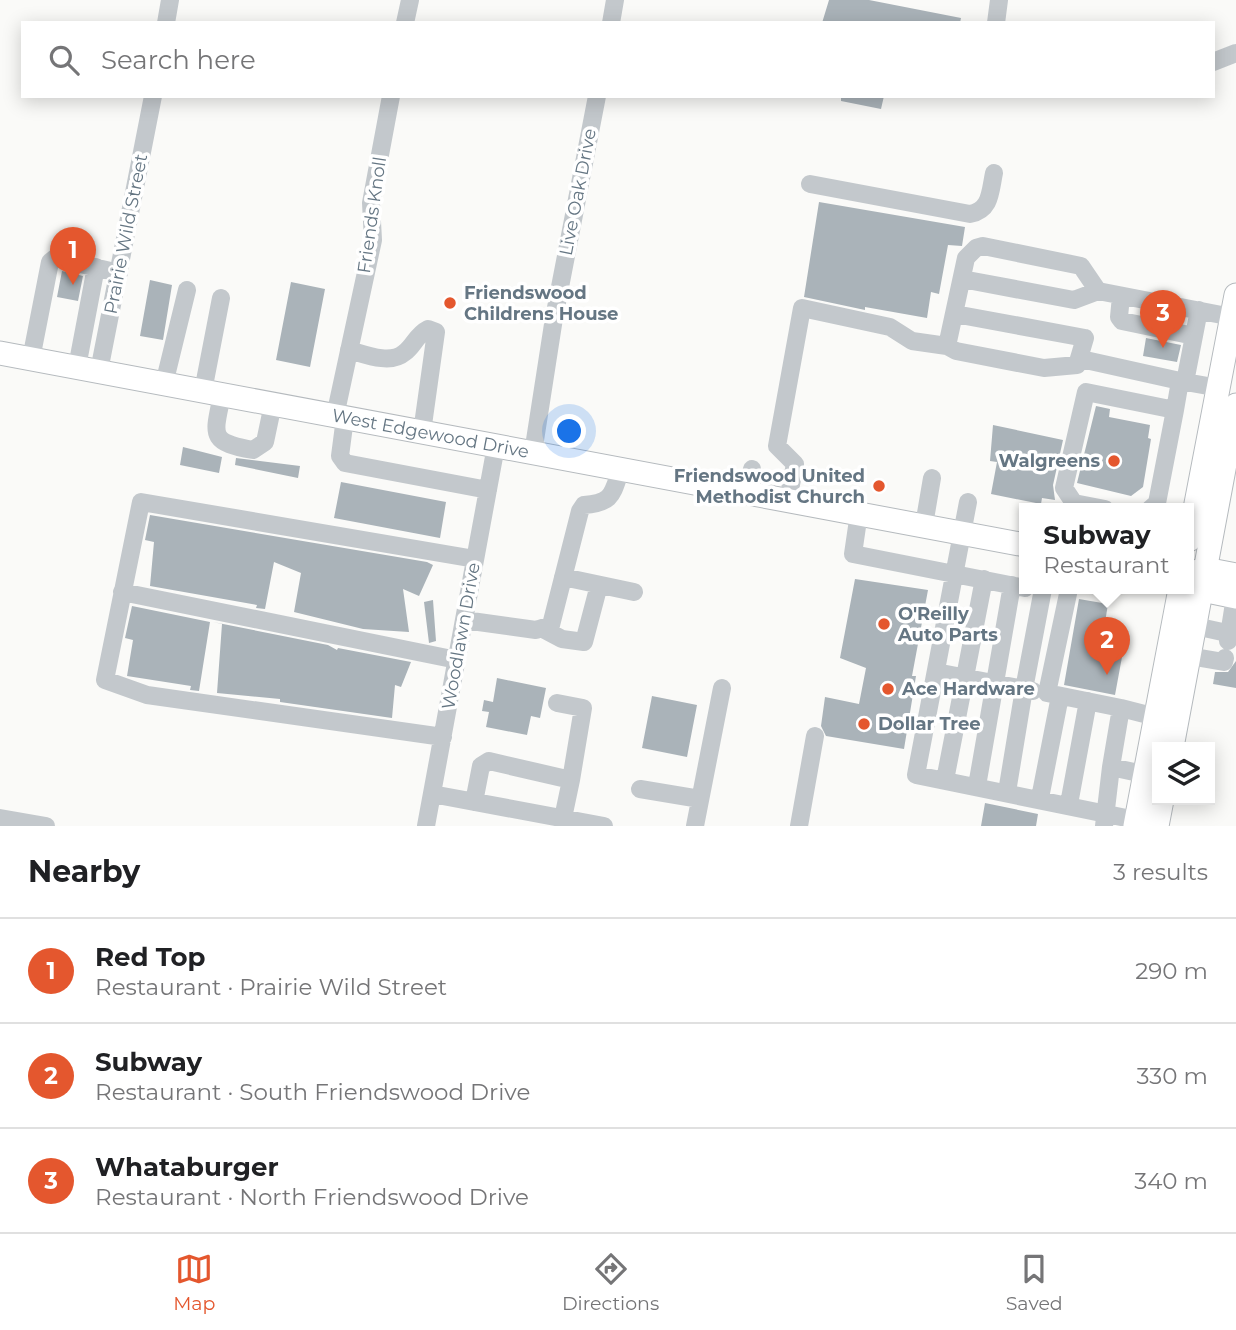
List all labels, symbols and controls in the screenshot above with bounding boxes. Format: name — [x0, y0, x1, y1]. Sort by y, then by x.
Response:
search box — [21, 21, 1215, 98]
icon: search — [45, 41, 83, 79]
text: Search here — [101, 44, 256, 76]
street label: Live Oak Drive — [555, 127, 601, 257]
street label: Prairie Wild Street — [100, 152, 152, 316]
street label: Friends Knoll — [353, 155, 391, 275]
pin: 1 — [50, 227, 96, 285]
place label: Friendswood Childrens House — [464, 282, 618, 325]
pin: 3 — [1140, 290, 1186, 348]
marker: Friendswood Childrens House — [442, 295, 458, 311]
street label: West Edgewood Drive — [330, 404, 531, 463]
your location — [552, 414, 586, 448]
place label: Walgreens — [999, 450, 1100, 472]
marker: Walgreens — [1106, 453, 1122, 469]
place label: Friendswood United Methodist Church — [674, 465, 865, 508]
marker: Friendswood United Methodist Church — [871, 478, 887, 494]
popup — [1019, 503, 1194, 594]
text: Subway — [1043, 519, 1150, 551]
text: Restaurant — [1043, 551, 1170, 579]
street label: Woodlawn Drive — [437, 561, 485, 711]
place label: O'Reilly Auto Parts — [897, 603, 998, 646]
marker: O'Reilly Auto Parts — [876, 616, 892, 632]
pin: 2 — [1084, 617, 1130, 675]
place label: Ace Hardware — [901, 678, 1035, 700]
marker: Ace Hardware — [880, 681, 896, 697]
place label: Dollar Tree — [878, 713, 981, 735]
marker: Dollar Tree — [856, 716, 872, 732]
map controls — [1152, 742, 1215, 805]
button: layers — [1152, 742, 1215, 805]
text: Nearby — [28, 853, 140, 890]
text: 3 results — [1113, 858, 1208, 886]
text: Red Top — [95, 941, 205, 973]
text: 1 — [46, 957, 56, 985]
text: 290 m — [1135, 957, 1208, 985]
text: Restaurant · Prairie Wild Street — [95, 973, 447, 1001]
text: Subway — [95, 1046, 202, 1078]
text: 2 — [44, 1062, 58, 1090]
text: 330 m — [1137, 1062, 1208, 1090]
text: Restaurant · South Friendswood Drive — [95, 1078, 530, 1106]
text: Whataburger — [95, 1151, 279, 1183]
text: 3 — [44, 1167, 58, 1195]
text: 340 m — [1134, 1167, 1208, 1195]
text: Restaurant · North Friendswood Drive — [95, 1183, 529, 1211]
tab: Map — [173, 1250, 215, 1315]
tab: Directions — [562, 1250, 659, 1315]
tab: Saved — [1006, 1250, 1063, 1315]

